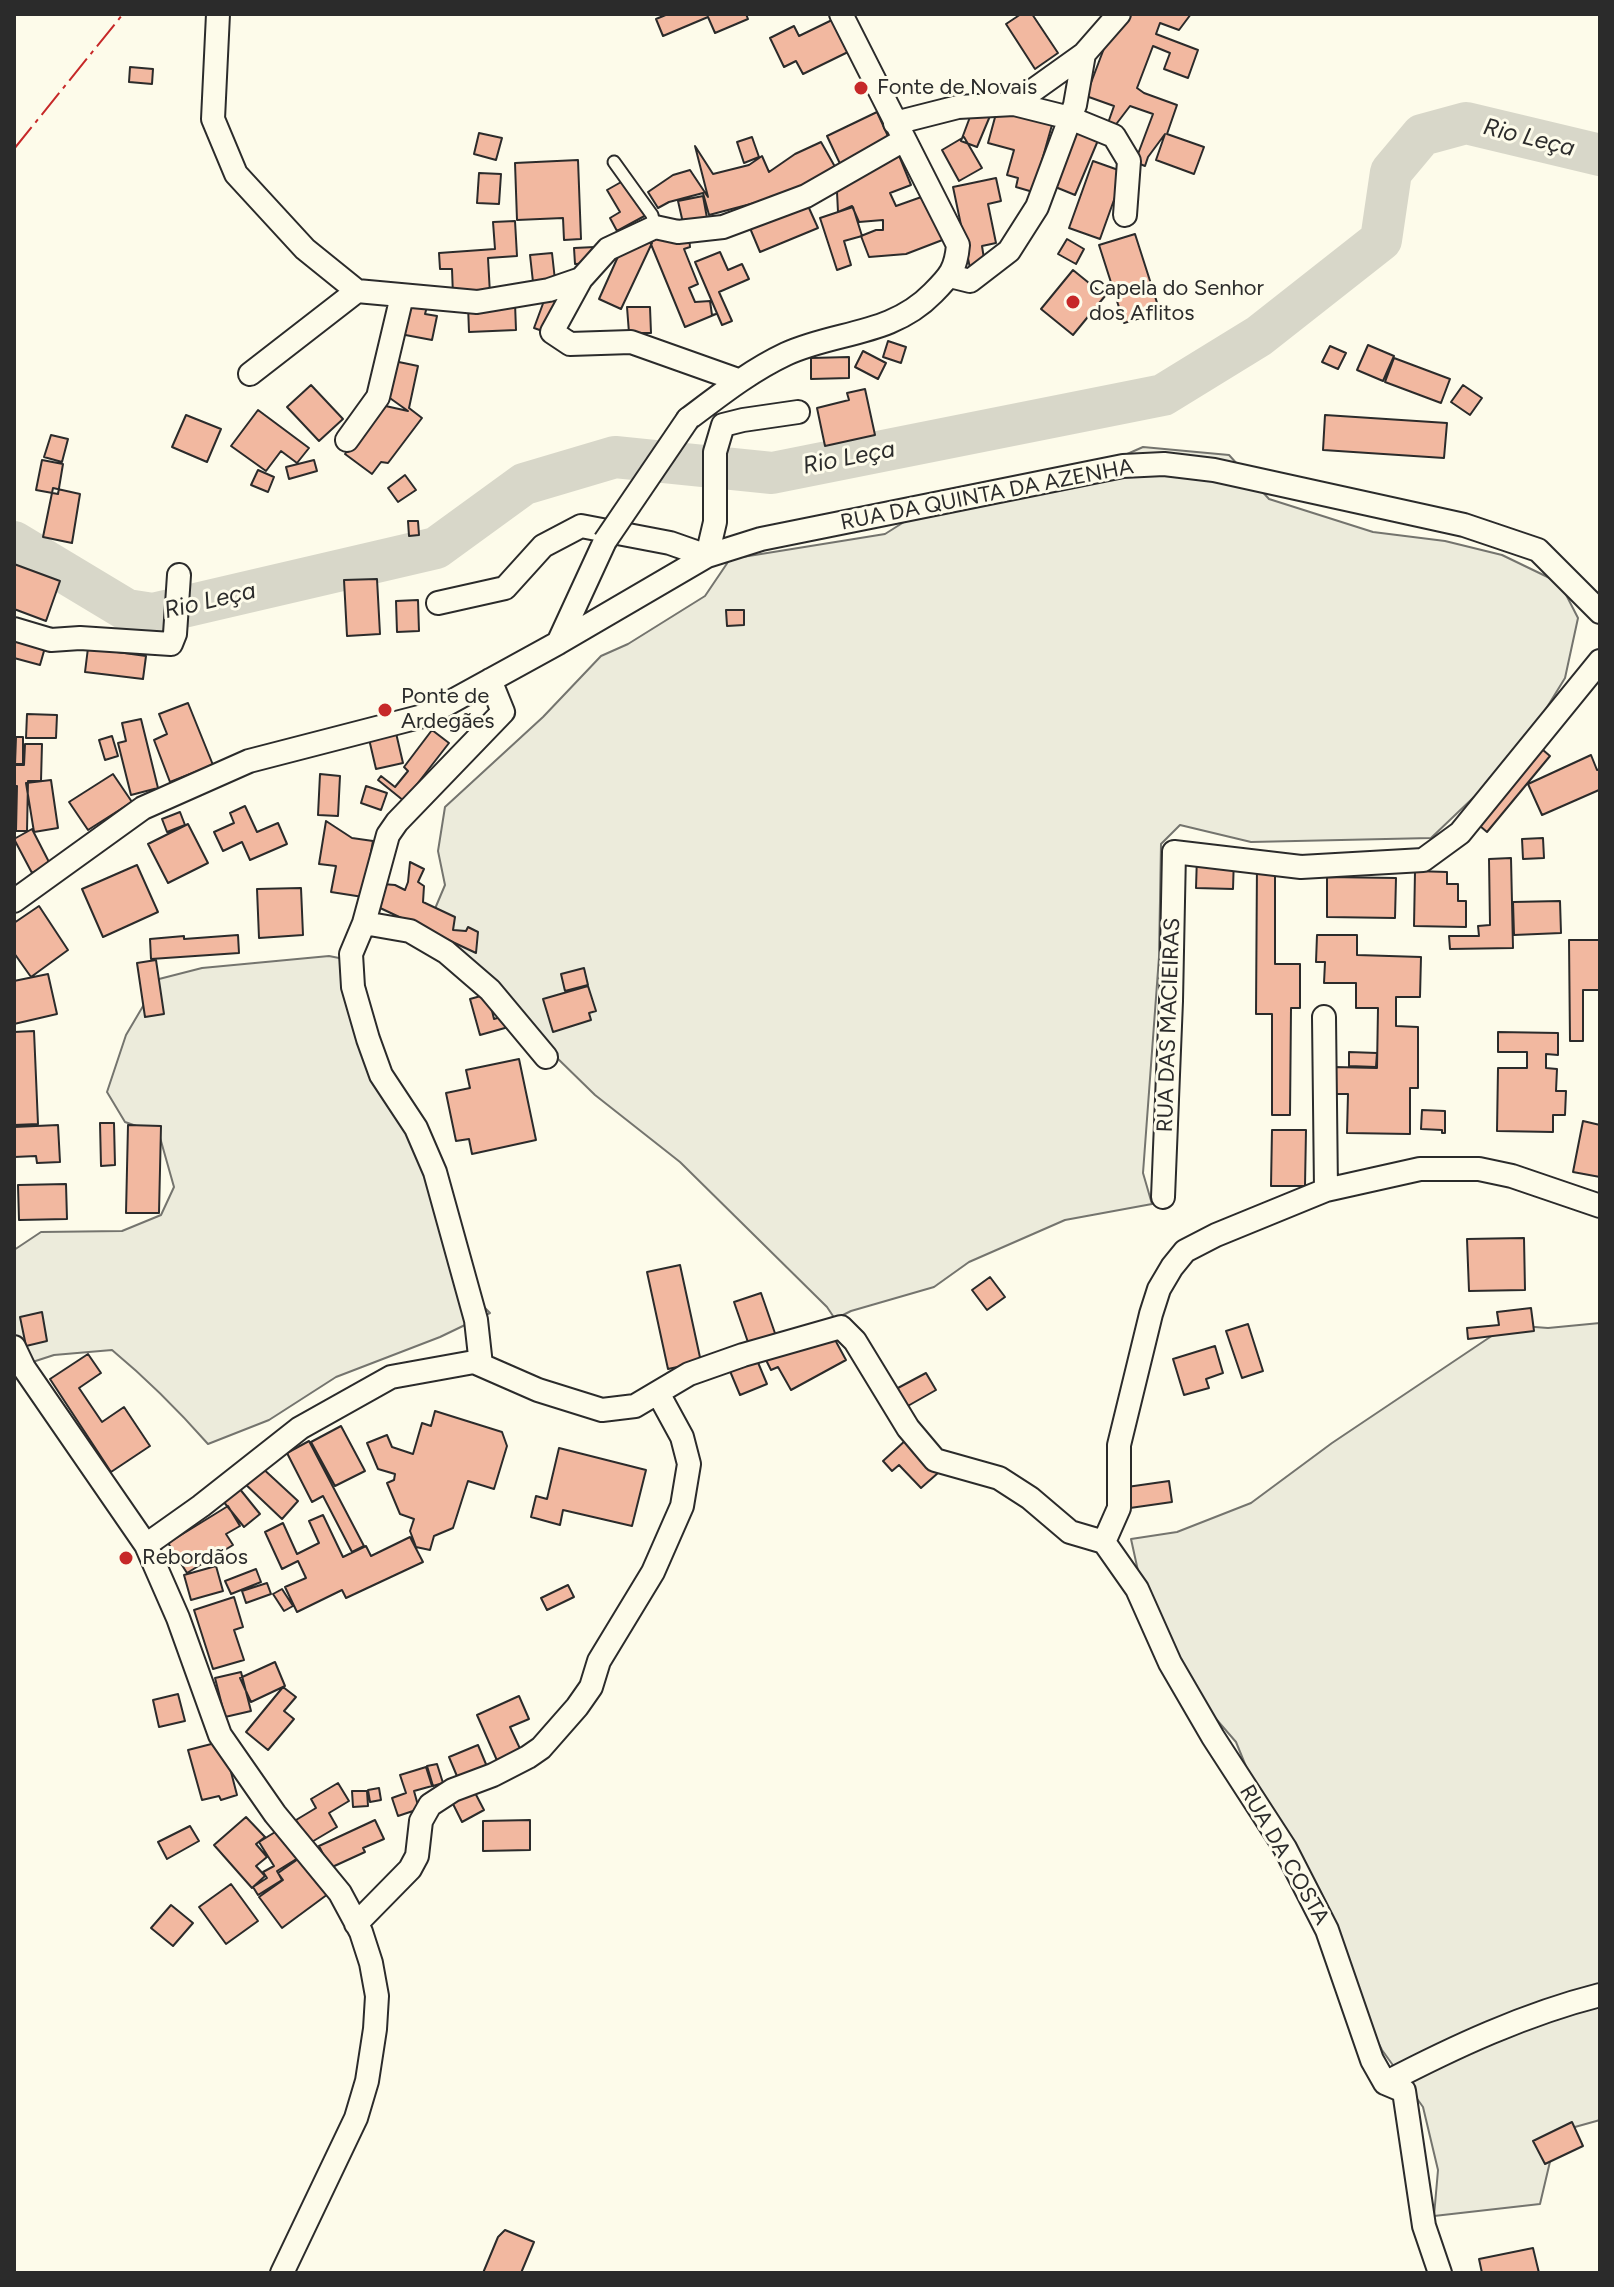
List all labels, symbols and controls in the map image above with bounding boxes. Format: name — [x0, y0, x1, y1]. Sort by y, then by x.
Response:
place label: Fonte de Novais — [877, 75, 1037, 101]
marker: Fonte de Novais — [852, 79, 870, 97]
water label: Rio Leça — [1480, 113, 1578, 163]
place label: Capela do Senhor dos Aflitos — [1089, 276, 1264, 328]
marker: Capela do Senhor dos Aflitos — [1064, 293, 1082, 311]
water label: Rio Leça — [801, 435, 897, 481]
street label: RUA DA QUINTA DA AZENHA — [838, 454, 1136, 536]
water label: Rio Leça — [161, 576, 259, 626]
place label: Ponte de Ardegães — [401, 684, 495, 736]
marker: Ponte de Ardegães — [376, 701, 394, 719]
street label: RUA DAS MACIEIRAS — [1152, 917, 1186, 1133]
place label: Rebordãos — [142, 1545, 248, 1571]
marker: Rebordãos — [117, 1549, 135, 1567]
street label: RUA DA COSTA — [1233, 1780, 1335, 1930]

